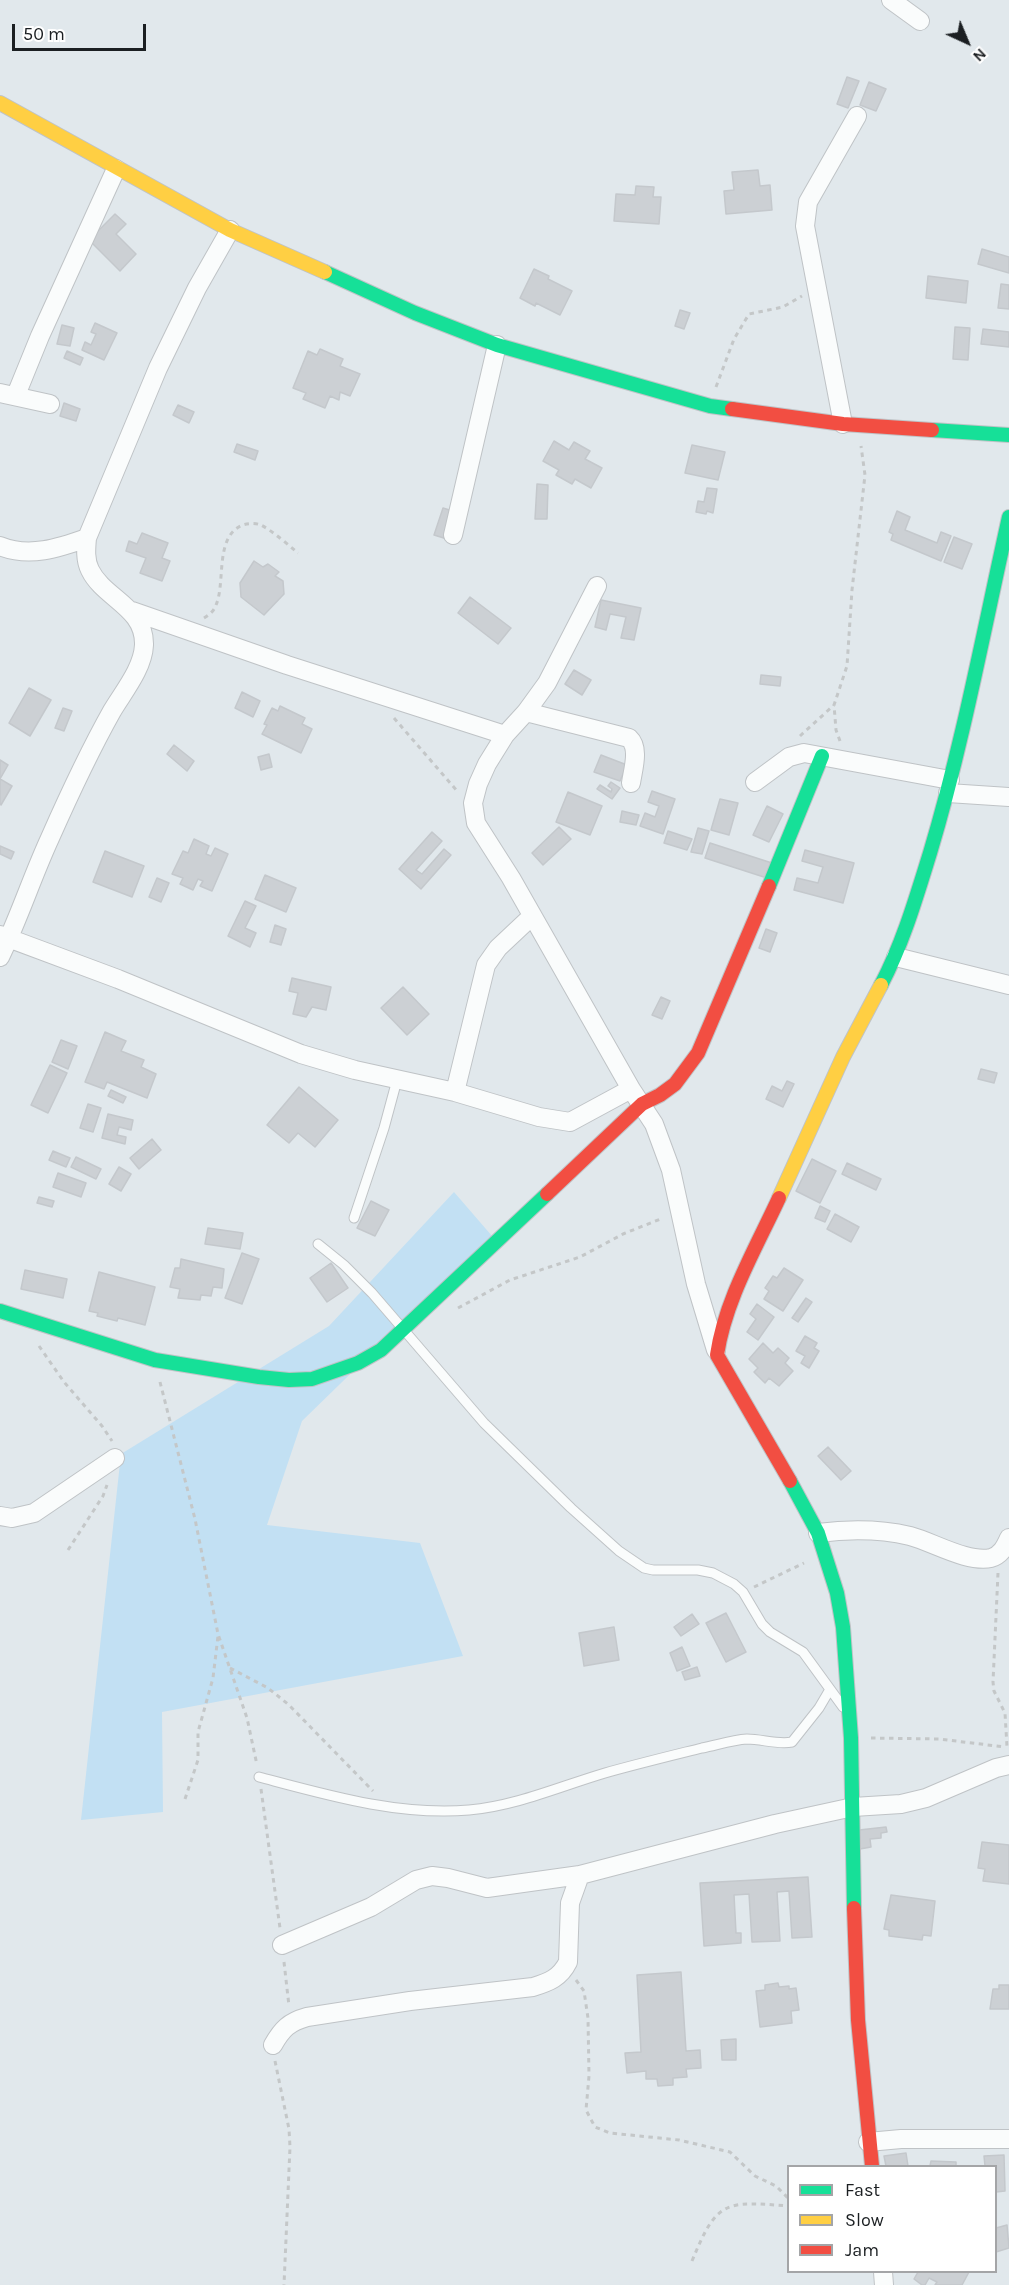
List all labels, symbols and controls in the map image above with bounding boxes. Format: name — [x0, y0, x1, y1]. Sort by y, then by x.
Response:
scale bar — [15, 12, 148, 50]
north arrow — [937, 12, 997, 72]
text: 50 m — [23, 23, 65, 45]
text: N — [969, 44, 991, 66]
legend — [787, 2165, 997, 2273]
text: Fast — [845, 2179, 880, 2201]
text: Slow — [845, 2209, 884, 2231]
text: Jam — [845, 2239, 879, 2261]

